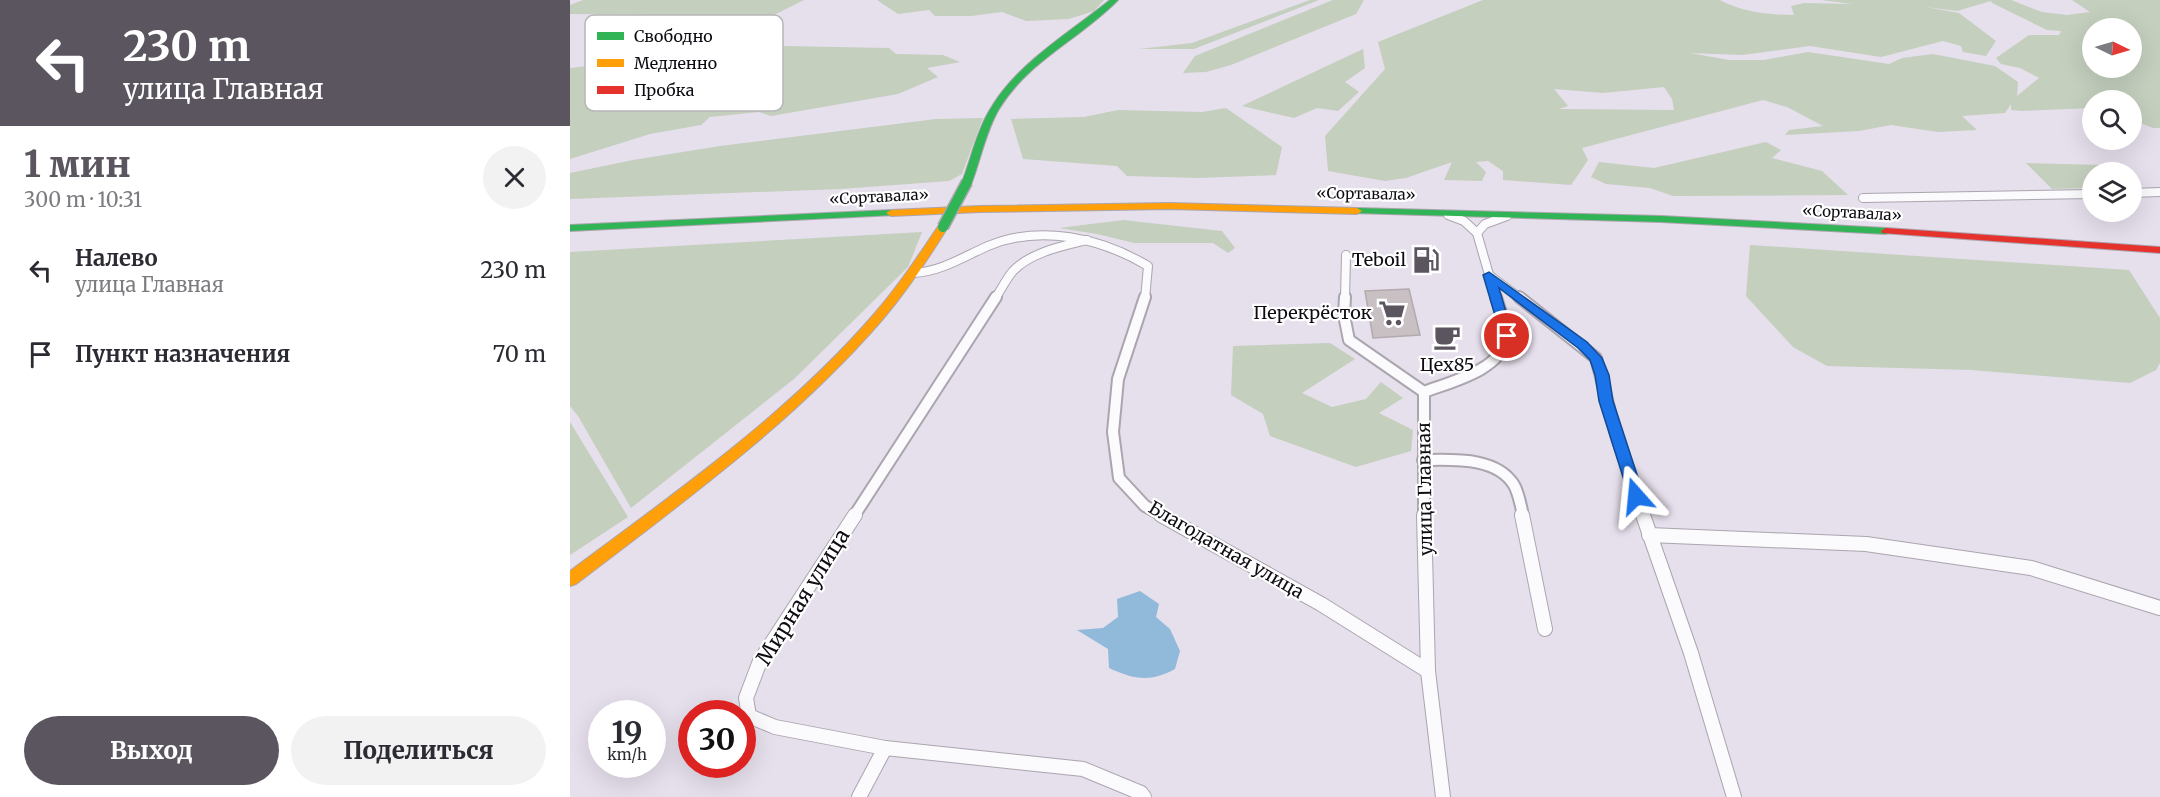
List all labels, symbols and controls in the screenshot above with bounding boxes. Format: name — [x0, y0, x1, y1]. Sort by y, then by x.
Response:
legend — [585, 15, 783, 111]
north arrow — [2082, 18, 2142, 78]
map controls — [2082, 18, 2142, 222]
text: 230 m — [123, 20, 250, 72]
icon: left — [24, 24, 102, 102]
text: Свободно — [634, 26, 713, 46]
text: Медленно — [634, 53, 717, 73]
text: улица Главная — [123, 72, 324, 106]
text: Пробка — [634, 80, 695, 100]
button: search — [2082, 90, 2142, 150]
text: 1 мин — [24, 142, 131, 187]
button: close — [483, 146, 546, 209]
button: layers — [2082, 162, 2142, 222]
street label: «Сортавала» — [1316, 183, 1416, 204]
street label: «Сортавала» — [829, 184, 929, 209]
text: 300 m · 10:31 — [24, 187, 142, 212]
street label: «Сортавала» — [1802, 200, 1902, 225]
text: Налево — [75, 244, 158, 272]
fuel station icon: Teboil — [1411, 245, 1441, 275]
place label: Teboil — [1352, 248, 1406, 271]
icon: left — [24, 254, 57, 287]
text: 230 m — [480, 256, 546, 284]
text: улица Главная — [75, 272, 224, 297]
supermarket icon: Перекрёсток — [1377, 298, 1407, 328]
place label: Перекрёсток — [1253, 301, 1373, 324]
pin — [1481, 310, 1532, 361]
icon: arrive — [1490, 319, 1523, 352]
cafe icon: Цех85 — [1432, 322, 1462, 352]
icon: arrive — [24, 338, 57, 371]
text: Пункт назначения — [75, 340, 290, 368]
text: 70 m — [493, 340, 546, 368]
place label: Цех85 — [1420, 353, 1474, 376]
street label: улица Главная — [1412, 422, 1437, 556]
position arrow — [1604, 464, 1668, 528]
street label: Благодатная улица — [1144, 496, 1308, 604]
street label: Мирная улица — [750, 524, 855, 670]
speed limit sign: 30 — [678, 700, 756, 778]
text: 19 — [611, 713, 643, 751]
button: Выход — [24, 716, 279, 785]
button: Поделиться — [291, 716, 546, 785]
text: km/h — [607, 745, 647, 764]

